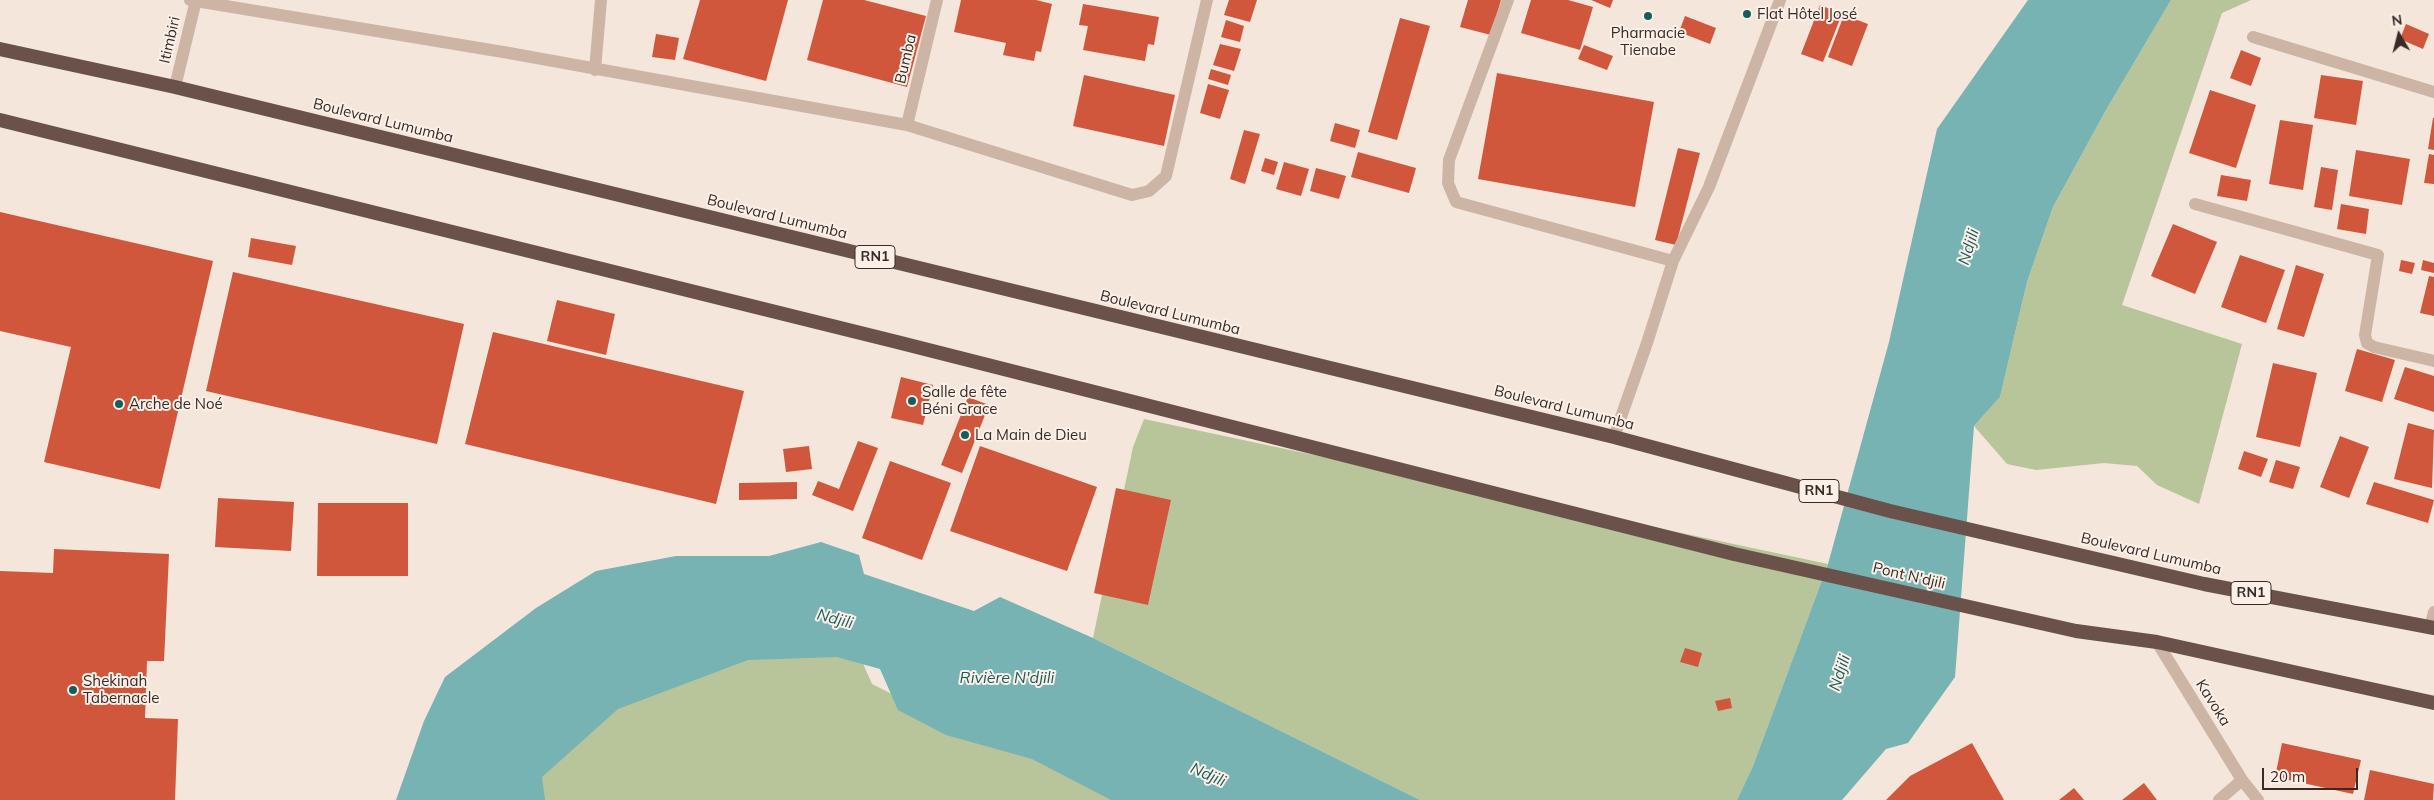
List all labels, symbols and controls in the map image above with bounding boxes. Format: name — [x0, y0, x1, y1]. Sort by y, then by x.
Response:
place label: Flat Hôtel José — [1757, 5, 1857, 23]
marker: Flat Hôtel José — [1741, 8, 1753, 20]
marker: Pharmacie Tienabe — [1642, 10, 1654, 22]
north arrow — [2374, 10, 2424, 60]
text: N — [2390, 10, 2403, 30]
street label: Itimbiri — [156, 15, 184, 65]
place label: Pharmacie Tienabe — [1611, 24, 1685, 59]
street label: Bumba — [892, 33, 920, 85]
street label: Boulevard Lumumba — [311, 95, 455, 147]
street label: Boulevard Lumumba — [705, 191, 849, 243]
water label: Ndjili — [1954, 227, 1984, 267]
road number: RN1 — [855, 246, 895, 268]
street label: Boulevard Lumumba — [1098, 287, 1242, 339]
street label: Boulevard Lumumba — [1492, 382, 1636, 434]
place label: Salle de fête Béni Grace — [922, 383, 1007, 418]
place label: Arche de Noé — [129, 395, 223, 413]
marker: Salle de fête Béni Grace — [906, 395, 918, 407]
marker: Arche de Noé — [113, 398, 125, 410]
place label: La Main de Dieu — [975, 426, 1087, 444]
marker: La Main de Dieu — [959, 429, 971, 441]
road number: RN1 — [1799, 480, 1839, 502]
street label: Boulevard Lumumba — [2079, 529, 2223, 579]
street label: Pont N'djili — [1871, 559, 1947, 593]
road number: RN1 — [2231, 582, 2271, 604]
water label: Ndjili — [815, 605, 855, 633]
water label: Ndjili — [1825, 653, 1855, 693]
water label: Rivière N'djili — [960, 668, 1054, 688]
place label: Shekinah Tabernacle — [83, 672, 159, 707]
street label: Kavoka — [2192, 676, 2234, 730]
marker: Shekinah Tabernacle — [67, 684, 79, 696]
scale bar — [2264, 758, 2360, 790]
water label: Ndjili — [1187, 759, 1229, 791]
text: 20 m — [2270, 767, 2305, 786]

